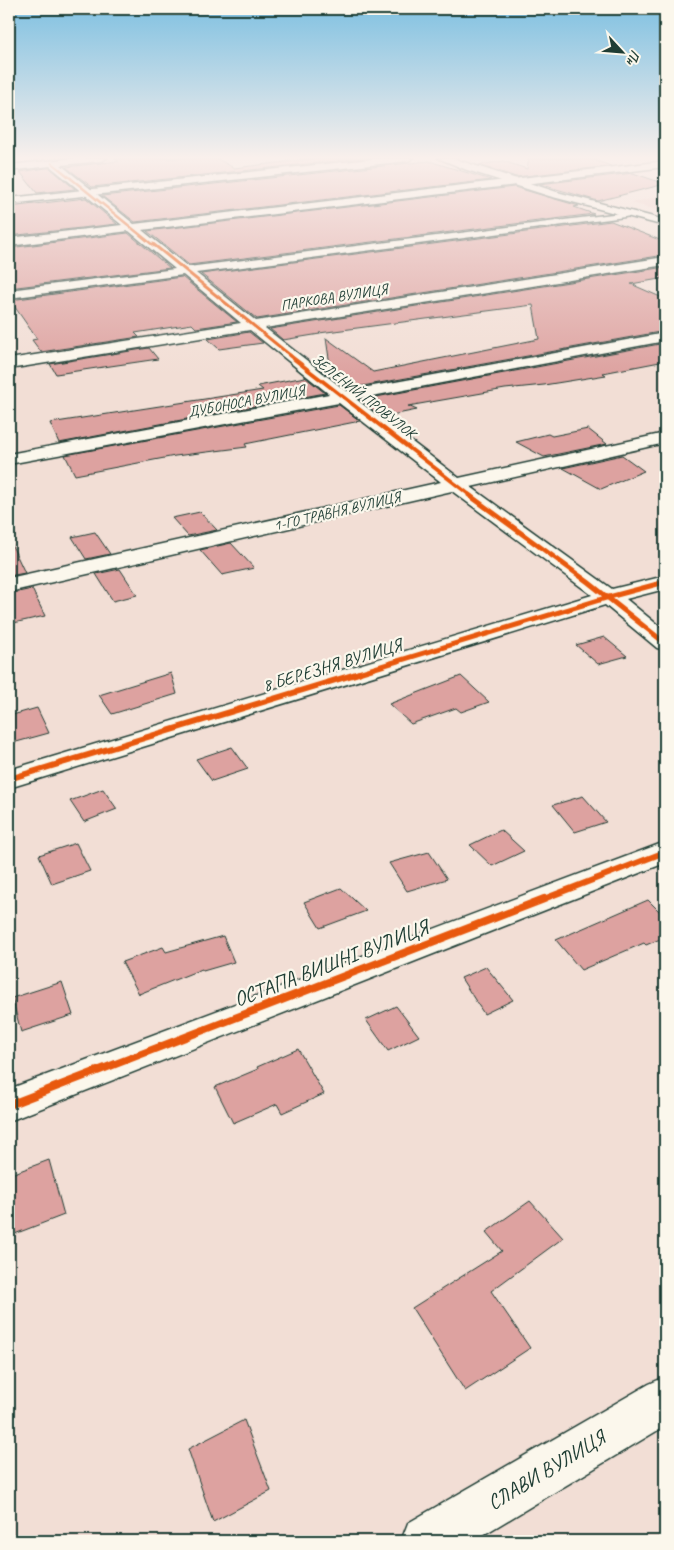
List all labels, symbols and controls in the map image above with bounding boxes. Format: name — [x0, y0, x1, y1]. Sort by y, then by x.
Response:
north arrow — [596, 28, 646, 78]
text: Пн — [622, 47, 644, 69]
street label: ПАРКОВА ВУЛИЦЯ — [279, 279, 391, 315]
street label: ЗЕЛЕНИЙ ПРОВУЛОК — [308, 349, 422, 445]
street label: ДУБОНОСА ВУЛИЦЯ — [186, 380, 309, 422]
street label: 1-ГО ТРАВНЯ ВУЛИЦЯ — [272, 487, 404, 535]
street label: 8 БЕРЕЗНЯ ВУЛИЦЯ — [260, 633, 407, 697]
street label: ОСТАПА ВИШНІ ВУЛИЦЯ — [230, 913, 435, 1012]
street label: СЛАВИ ВУЛИЦЯ — [482, 1423, 612, 1515]

